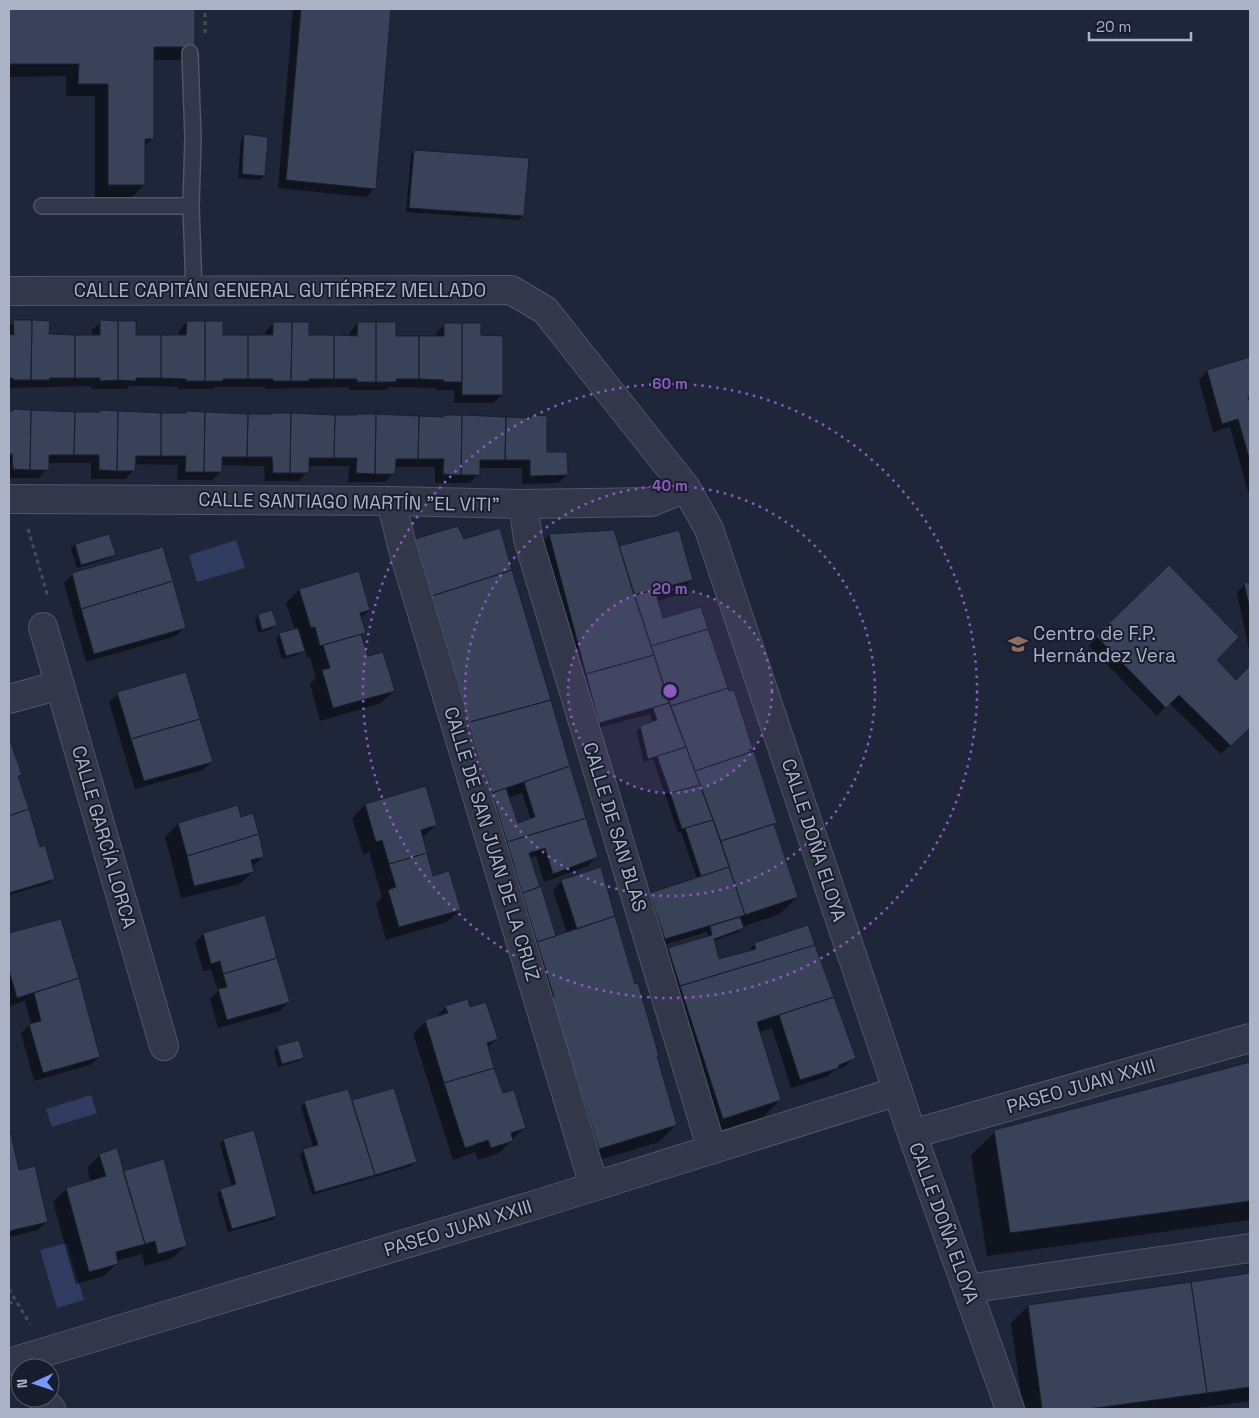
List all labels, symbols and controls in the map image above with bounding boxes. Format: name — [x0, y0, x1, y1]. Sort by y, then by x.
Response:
scale bar — [1089, 10, 1192, 42]
text: 20 m — [1096, 17, 1131, 36]
street label: CALLE CAPITÁN GENERAL GUTIÉRREZ MELLADO — [74, 278, 486, 303]
text: 60 m — [652, 374, 688, 393]
text: 40 m — [652, 476, 688, 495]
street label: CALLE SANTIAGO MARTÍN "EL VITI" — [198, 487, 500, 517]
text: 20 m — [652, 579, 688, 598]
place label: Centro de F.P. Hernández Vera — [1033, 621, 1176, 668]
school or university icon: Centro de F.P. Hernández Vera — [1007, 633, 1029, 655]
centre of rings — [661, 682, 679, 700]
street label: CALLE DE SAN JUAN DE LA CRUZ — [438, 704, 546, 984]
street label: CALLE DE SAN BLAS — [577, 739, 653, 915]
street label: CALLE GARCÍA LORCA — [66, 743, 142, 931]
street label: CALLE DOÑA ELOYA — [776, 755, 852, 925]
street label: PASEO JUAN XXIII — [1004, 1053, 1158, 1119]
street label: CALLE DOÑA ELOYA — [903, 1139, 985, 1307]
street label: PASEO JUAN XXIII — [381, 1194, 535, 1262]
north arrow — [10, 1358, 60, 1408]
text: N — [13, 1379, 31, 1389]

